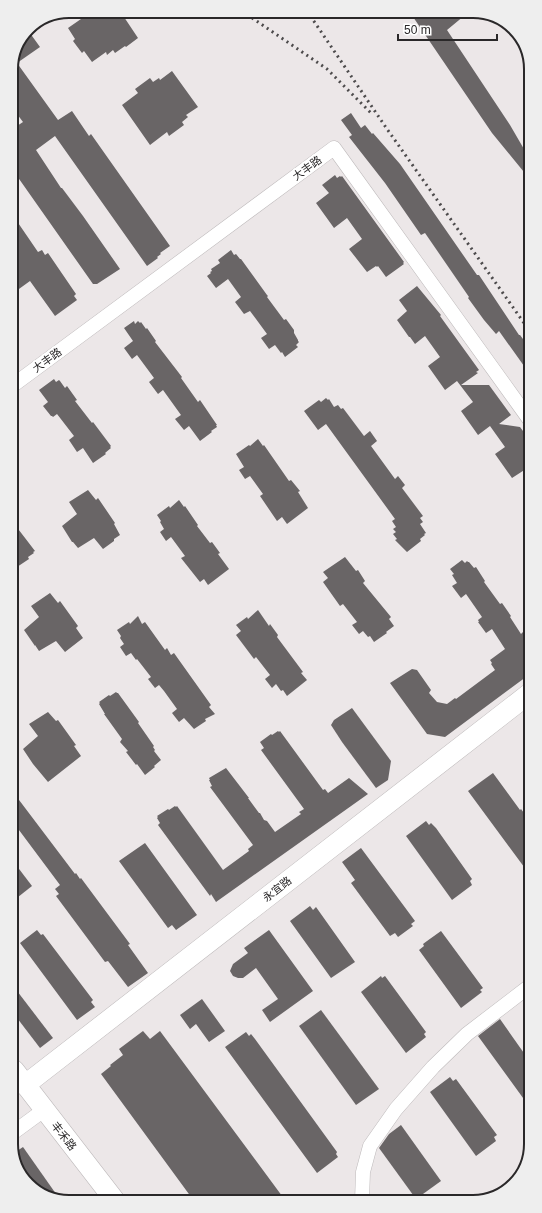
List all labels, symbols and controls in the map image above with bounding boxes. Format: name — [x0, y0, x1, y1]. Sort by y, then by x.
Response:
scale bar — [398, 16, 497, 42]
text: 50 m — [404, 23, 431, 37]
street label: 大丰路 — [290, 153, 324, 183]
street label: 大丰路 — [30, 345, 64, 375]
street label: 永宜路 — [260, 874, 294, 904]
street label: 丰禾路 — [49, 1119, 79, 1153]

